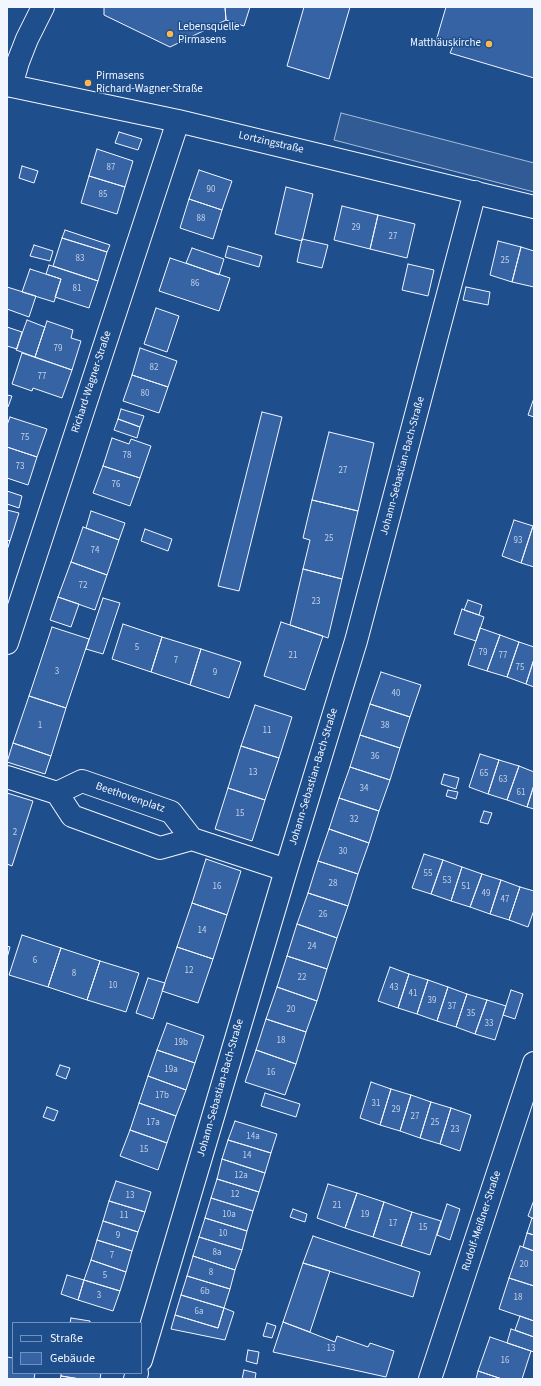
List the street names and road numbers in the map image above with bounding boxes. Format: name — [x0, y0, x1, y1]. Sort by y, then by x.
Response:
street label: Lortzingstraße — [237, 129, 305, 157]
street label: Richard-Wagner-Straße — [69, 329, 115, 435]
street label: Johann-Sebastian-Bach-Straße — [378, 395, 428, 537]
street label: Johann-Sebastian-Bach-Straße — [287, 707, 341, 847]
street label: Beethovenplatz — [94, 780, 166, 816]
street label: Johann-Sebastian-Bach-Straße — [195, 1017, 247, 1159]
street label: Rudolf-Meißner-Straße — [460, 1169, 504, 1273]

